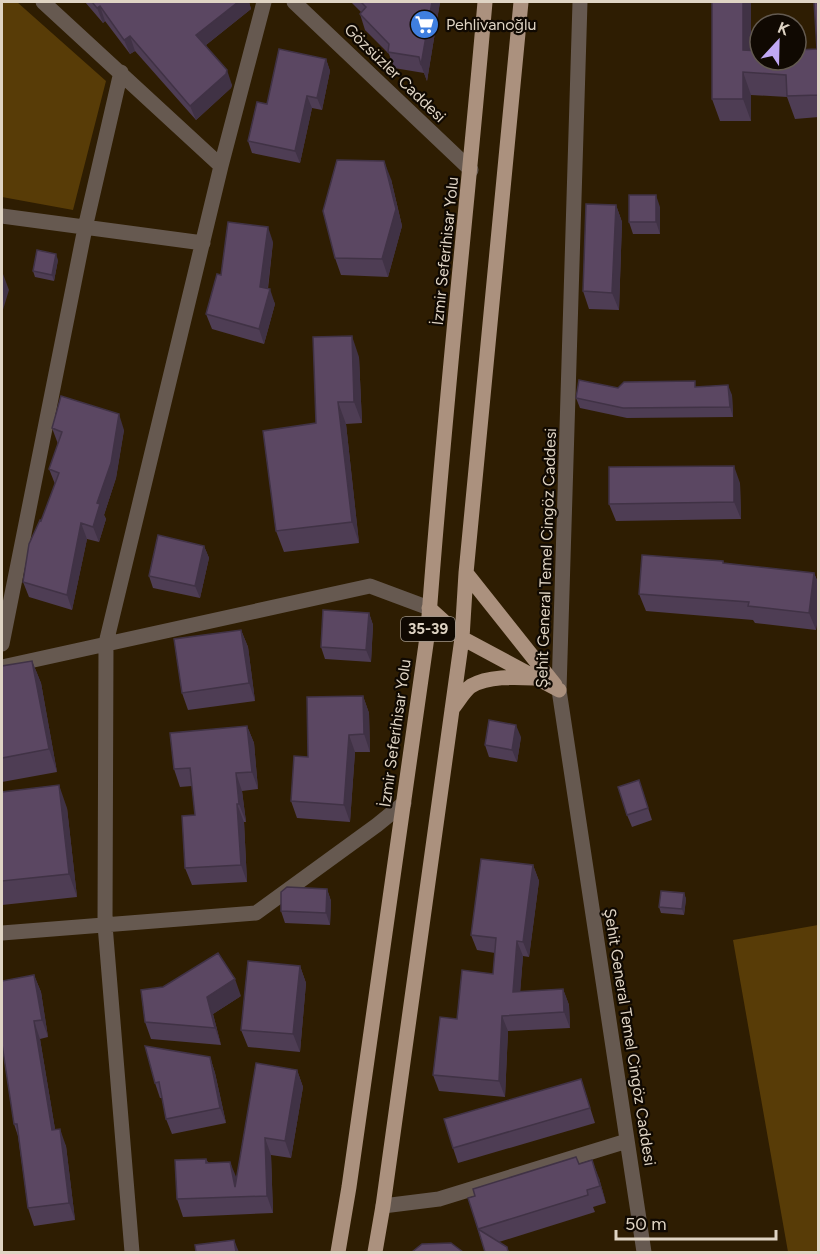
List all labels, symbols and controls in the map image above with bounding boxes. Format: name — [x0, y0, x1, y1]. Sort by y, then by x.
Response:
supermarket icon: Pehlivanoğlu — [409, 8, 441, 40]
north arrow — [748, 12, 808, 72]
place label: Pehlivanoğlu — [446, 15, 536, 34]
text: K — [775, 18, 792, 39]
street label: Gözsüzler Caddesi — [340, 20, 450, 126]
street label: İzmir Seferihisar Yolu — [428, 176, 462, 326]
street label: Şehit General Temel Cingöz Caddesi — [532, 428, 560, 688]
road number: 35-39 — [401, 617, 455, 641]
street label: İzmir Seferihisar Yolu — [375, 658, 415, 808]
street label: Şehit General Temel Cingöz Caddesi — [600, 907, 660, 1167]
scale bar — [616, 1203, 776, 1241]
text: 50 m — [625, 1213, 667, 1235]

